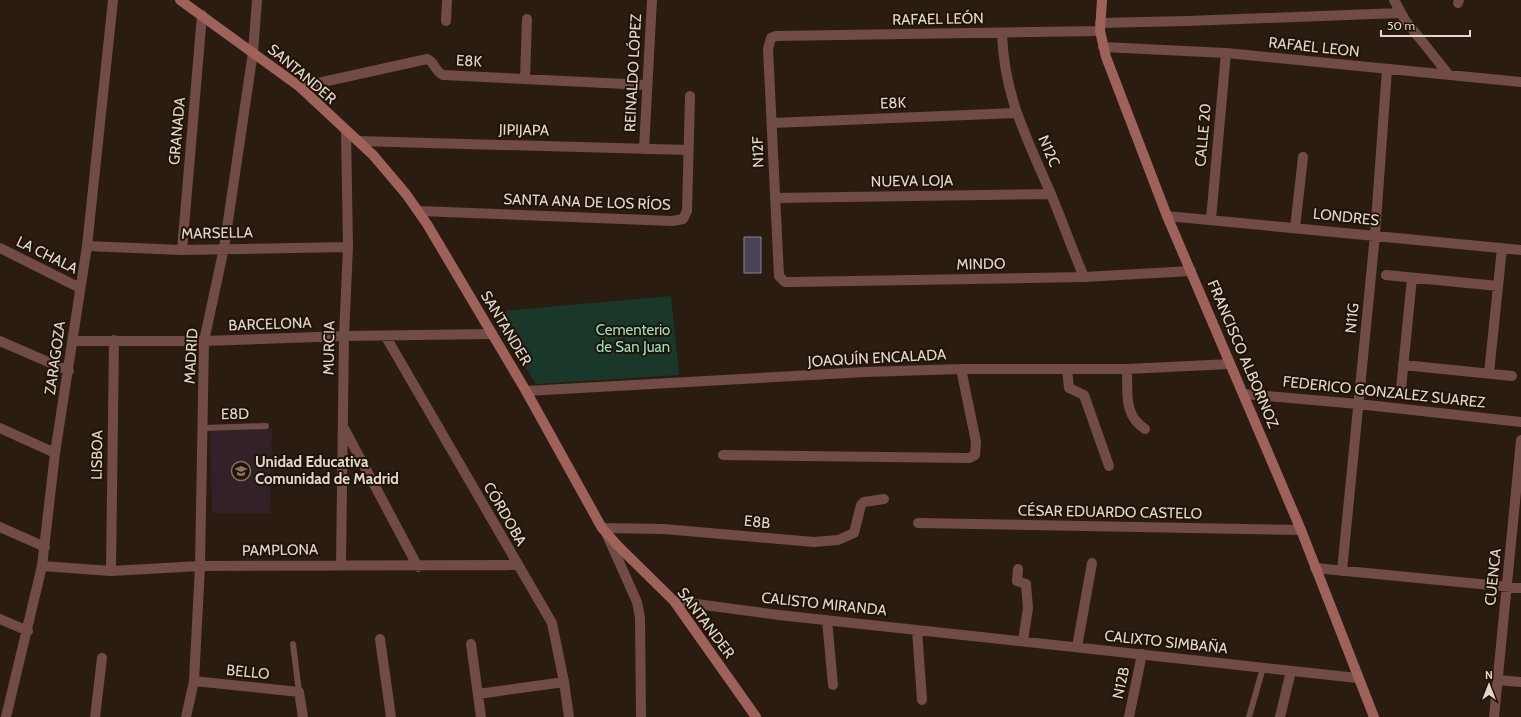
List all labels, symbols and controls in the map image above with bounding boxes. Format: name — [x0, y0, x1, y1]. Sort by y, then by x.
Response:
street label: RAFAEL LEÓN — [892, 8, 984, 29]
scale bar — [1381, 12, 1470, 38]
street label: REINALDO LÓPEZ — [620, 13, 645, 132]
text: 50 m — [1387, 18, 1415, 33]
street label: RAFAEL LEON — [1268, 33, 1360, 61]
street label: SANTANDER — [264, 40, 340, 108]
street label: E8K — [456, 51, 483, 71]
street label: E8K — [880, 94, 907, 112]
street label: GRANADA — [165, 96, 189, 166]
street label: CALLE 20 — [1191, 103, 1215, 167]
street label: JIPIJAPA — [498, 121, 550, 139]
street label: N12C — [1034, 132, 1064, 170]
street label: N12F — [748, 136, 768, 168]
street label: NUEVA LOJA — [871, 171, 954, 191]
street label: SANTA ANA DE LOS RÍOS — [503, 189, 671, 214]
street label: LONDRES — [1312, 205, 1380, 229]
street label: MARSELLA — [181, 223, 254, 243]
street label: LA CHALA — [13, 232, 81, 278]
street label: MINDO — [956, 255, 1006, 273]
street label: FRANCISCO ALBORNOZ — [1204, 277, 1283, 431]
street label: SANTANDER — [477, 287, 535, 369]
street label: N11G — [1341, 302, 1363, 334]
street label: BARCELONA — [228, 314, 313, 334]
street label: ZARAGOZA — [41, 319, 69, 396]
street label: MURCIA — [320, 320, 338, 375]
park label: Cementerio de San Juan — [596, 321, 670, 356]
street label: MADRID — [181, 327, 201, 384]
street label: JOAQUÍN ENCALADA — [806, 344, 947, 371]
street label: FEDERICO GONZALEZ SUAREZ — [1282, 372, 1487, 412]
street label: E8D — [221, 405, 249, 423]
street label: LISBOA — [88, 429, 106, 480]
place label: Unidad Educativa Comunidad de Madrid — [255, 453, 399, 488]
school or university icon: Unidad Educativa Comunidad de Madrid — [230, 460, 252, 482]
street label: CÓRDOBA — [480, 479, 532, 550]
street label: CÉSAR EDUARDO CASTELO — [1018, 500, 1202, 523]
street label: E8B — [743, 512, 771, 532]
street label: PAMPLONA — [242, 540, 319, 560]
street label: CUENCA — [1481, 547, 1505, 607]
street label: SANTANDER — [674, 584, 738, 662]
street label: CALISTO MIRANDA — [760, 588, 888, 620]
street label: CALIXTO SIMBAÑA — [1103, 627, 1229, 658]
street label: BELLO — [225, 661, 271, 683]
street label: N12B — [1109, 665, 1133, 701]
north arrow — [1469, 665, 1509, 705]
text: N — [1485, 668, 1493, 682]

